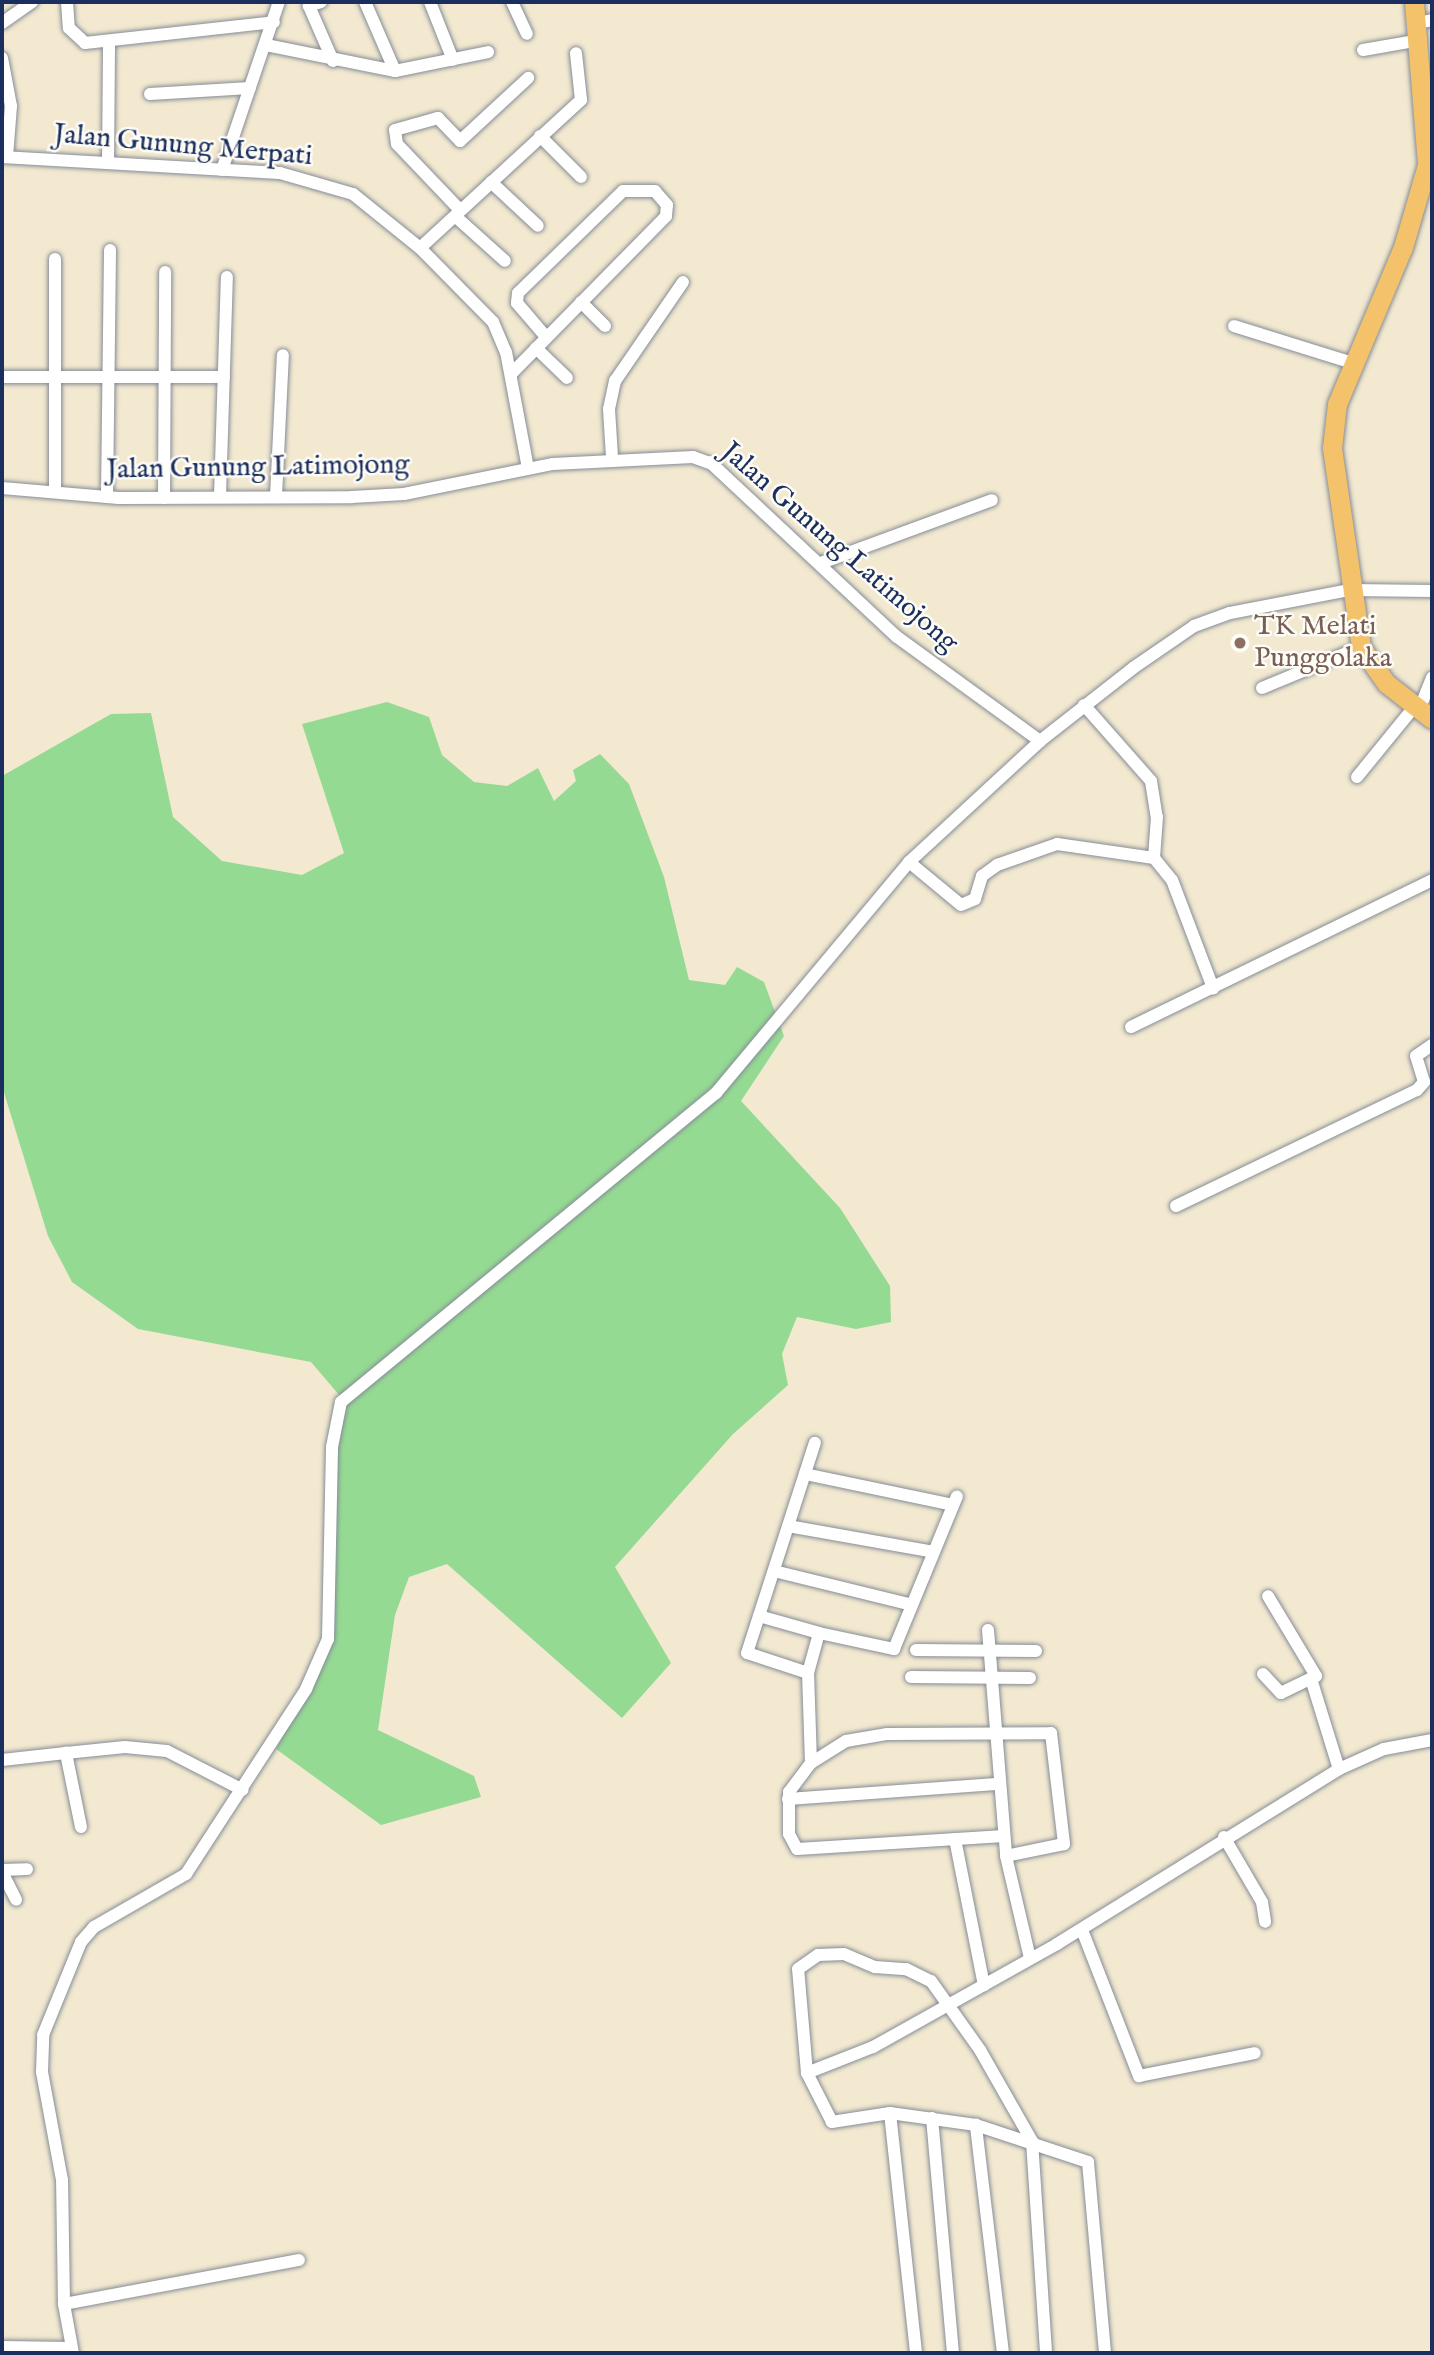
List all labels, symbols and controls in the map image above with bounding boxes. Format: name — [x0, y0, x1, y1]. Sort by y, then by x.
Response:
street label: Jalan Gunung Merpati — [52, 118, 314, 174]
street label: Jalan Gunung Latimojong — [714, 436, 964, 660]
street label: Jalan Gunung Latimojong — [106, 449, 410, 487]
place label: TK Melati Punggolaka — [1254, 610, 1392, 676]
marker: TK Melati Punggolaka — [1232, 635, 1248, 651]

